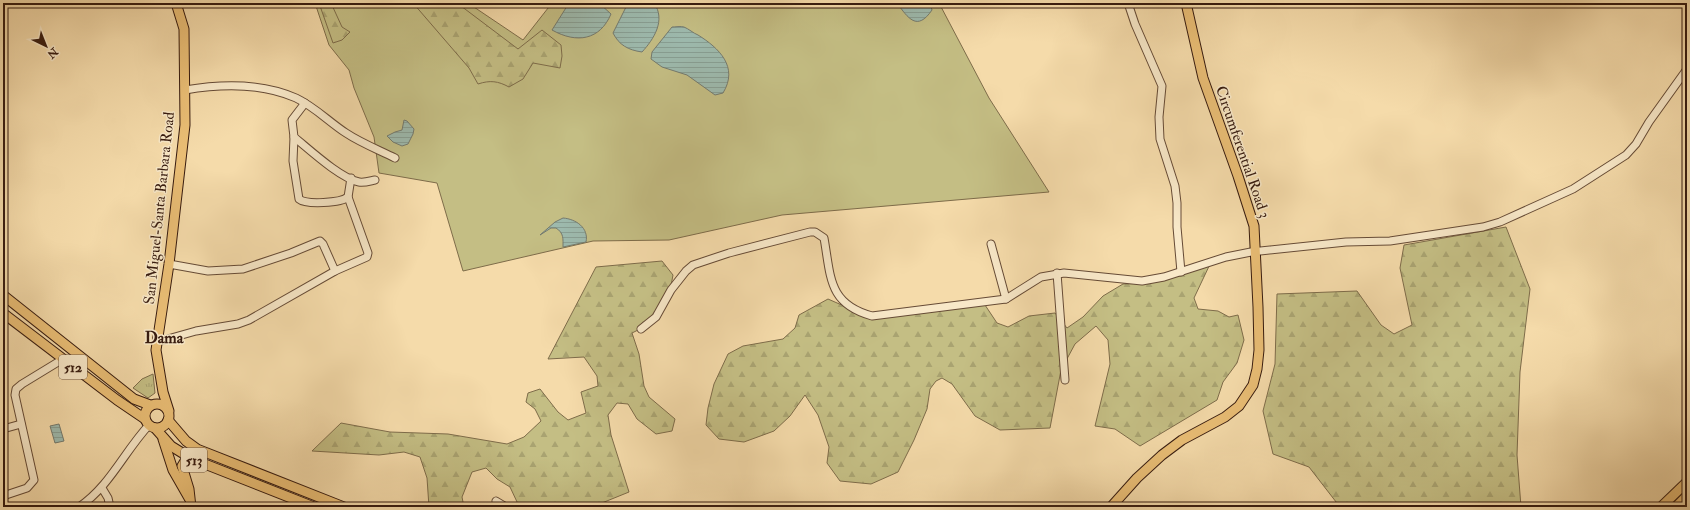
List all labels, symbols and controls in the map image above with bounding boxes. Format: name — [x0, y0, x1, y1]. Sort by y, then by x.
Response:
north arrow — [26, 26, 66, 66]
text: N — [44, 44, 61, 62]
street label: Circumferential Road 3 — [1211, 84, 1274, 221]
street label: San Miguel-Santa Barbara Road — [140, 110, 179, 305]
district label: Dama — [145, 328, 184, 348]
road number: 512 — [59, 355, 87, 379]
road number: 513 — [181, 448, 207, 472]

